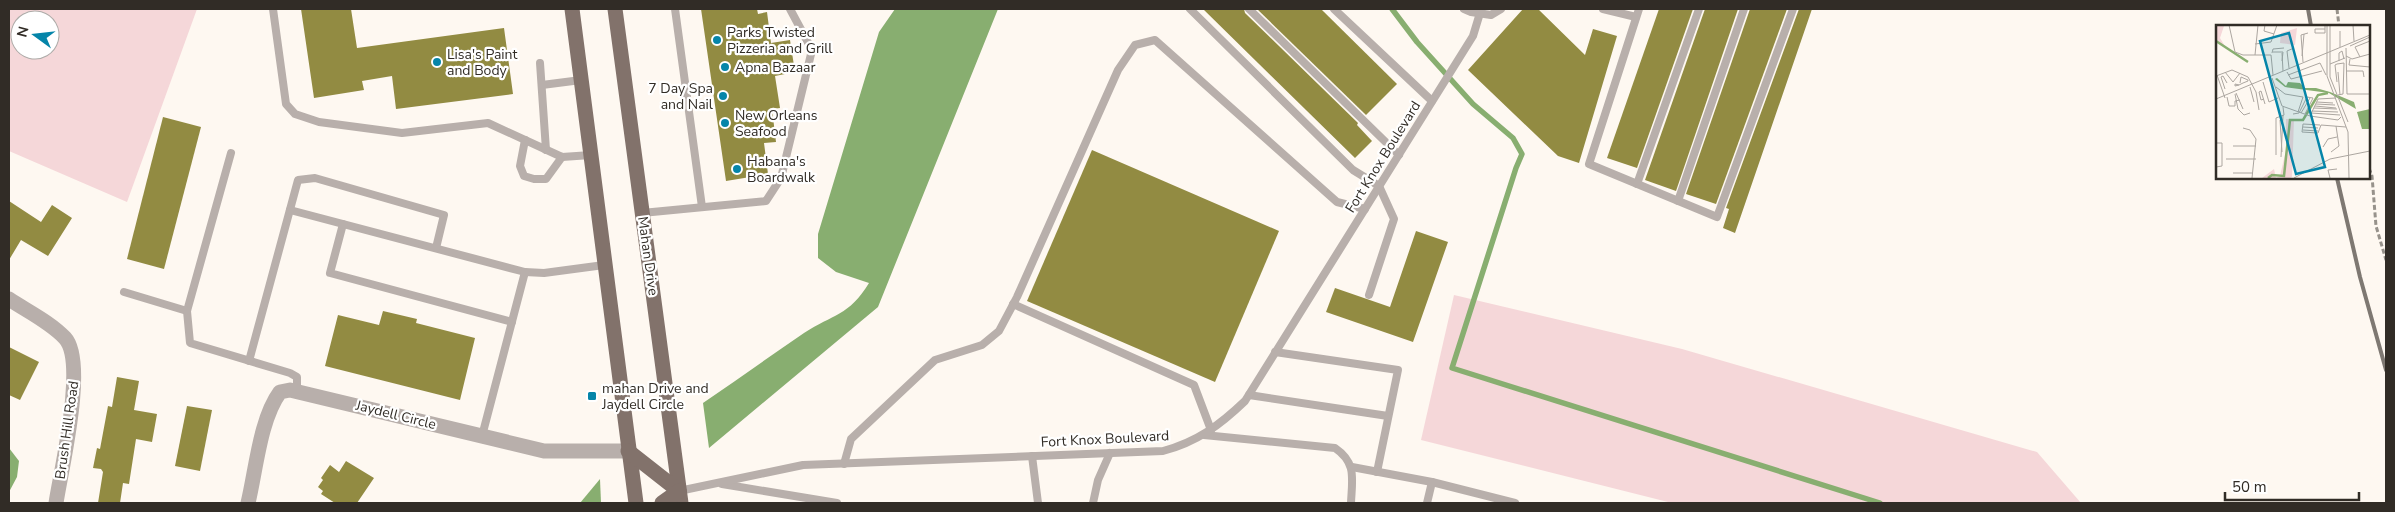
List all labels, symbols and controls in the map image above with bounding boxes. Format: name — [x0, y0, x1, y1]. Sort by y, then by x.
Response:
north arrow — [10, 10, 60, 60]
place label: Parks Twisted Pizzeria and Grill — [727, 23, 833, 58]
text: N — [12, 24, 33, 39]
inset map — [2216, 25, 2370, 179]
marker: Parks Twisted Pizzeria and Grill — [711, 34, 723, 46]
place label: Lisa's Paint and Body — [447, 45, 518, 80]
marker: Lisa's Paint and Body — [431, 56, 443, 68]
place label: Apna Bazaar — [735, 58, 816, 77]
marker: Apna Bazaar — [719, 61, 731, 73]
place label: 7 Day Spa and Nail — [648, 79, 714, 114]
marker: 7 Day Spa and Nail — [717, 90, 729, 102]
street label: Fort Knox Boulevard — [1341, 97, 1425, 217]
place label: New Orleans Seafood — [735, 106, 818, 141]
marker: New Orleans Seafood — [719, 117, 731, 129]
place label: Habana's Boardwalk — [747, 152, 816, 187]
marker: Habana's Boardwalk — [731, 163, 743, 175]
street label: Mahan Drive — [633, 215, 663, 297]
place label: mahan Drive and Jaydell Circle — [601, 379, 709, 414]
street label: Brush Hill Road — [51, 380, 83, 480]
marker: mahan Drive and Jaydell Circle — [586, 390, 598, 402]
street label: Jaydell Circle — [353, 396, 438, 434]
street label: Fort Knox Boulevard — [1040, 426, 1170, 452]
scale bar — [2225, 470, 2359, 502]
text: 50 m — [2232, 477, 2267, 497]

